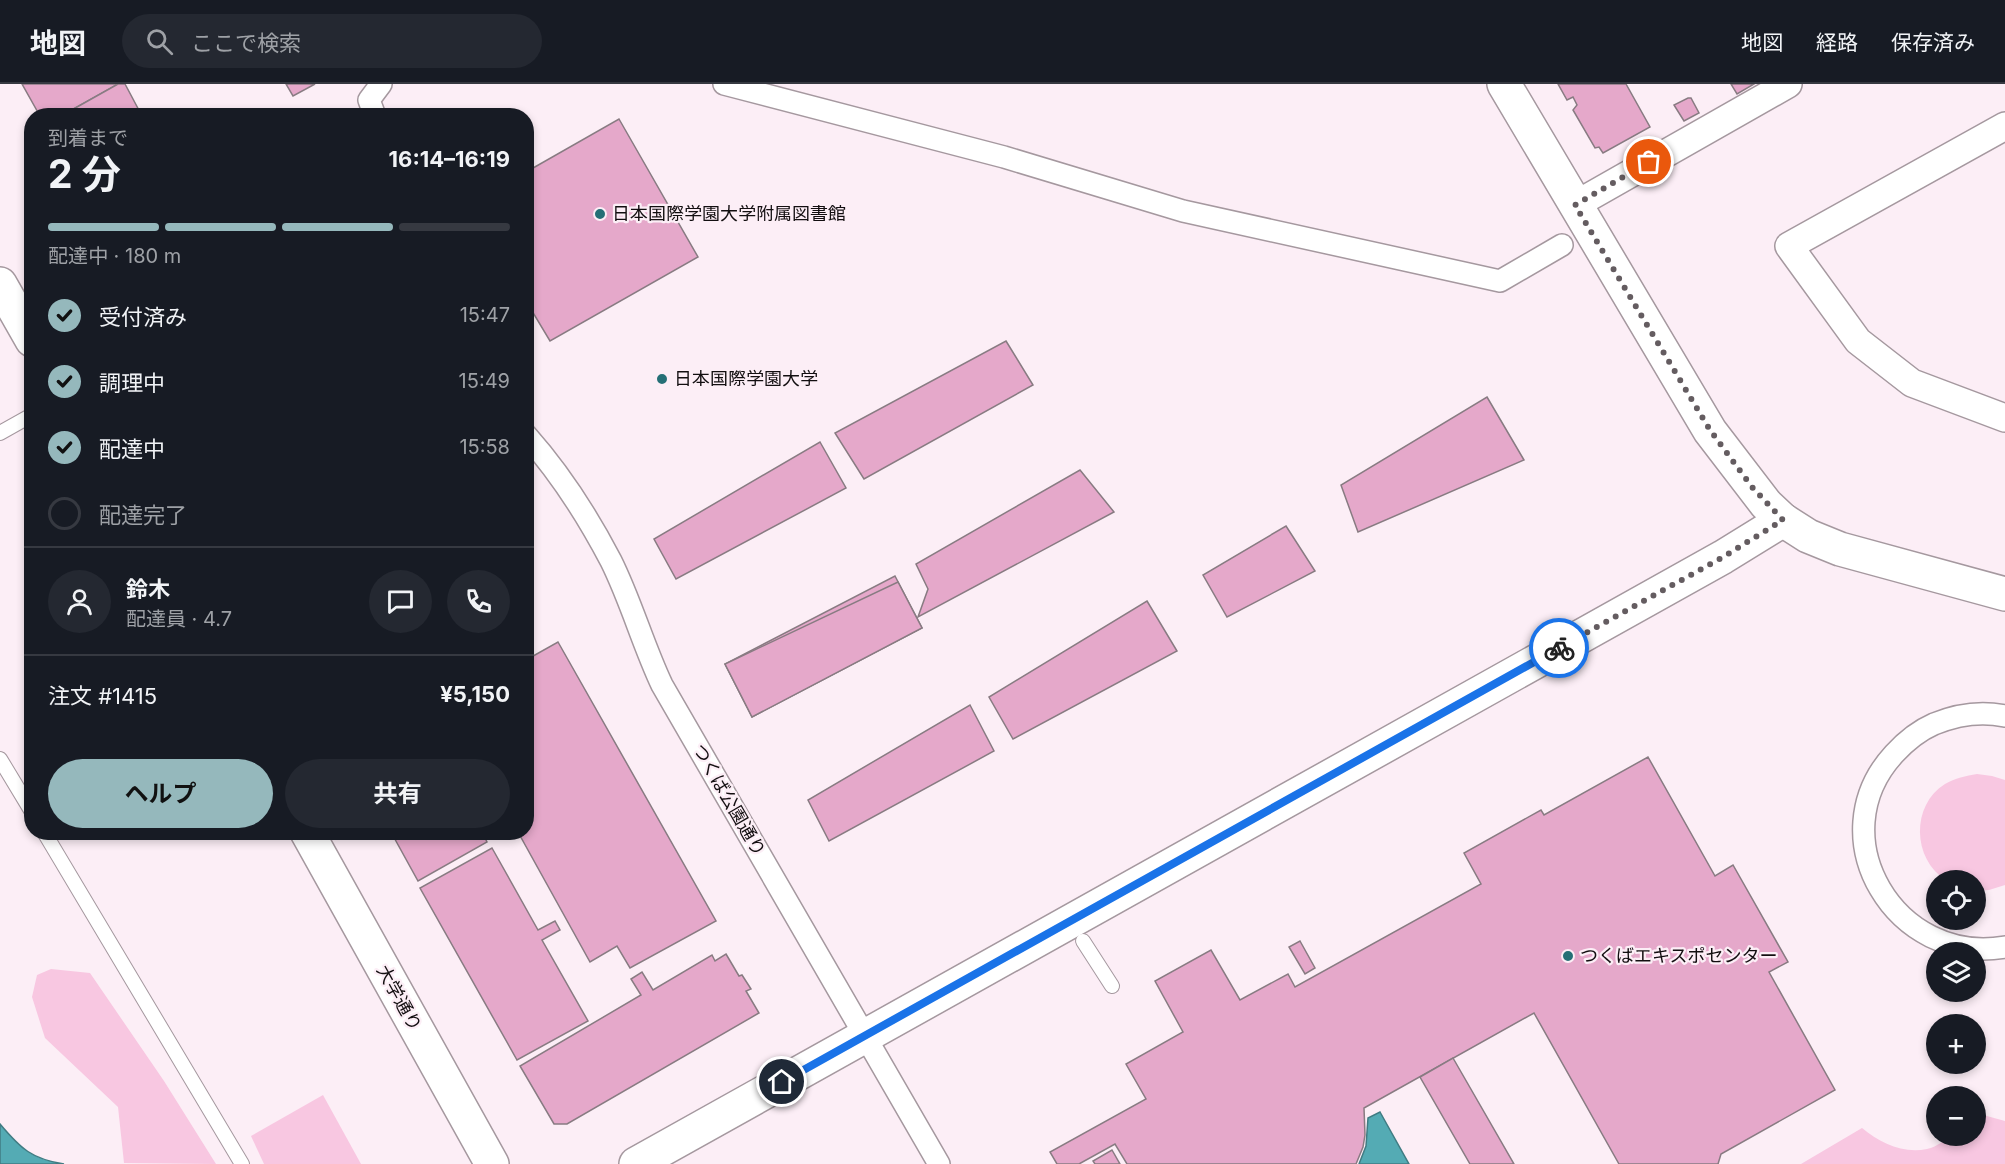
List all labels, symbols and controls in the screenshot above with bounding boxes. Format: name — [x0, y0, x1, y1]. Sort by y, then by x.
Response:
search box — [122, 14, 542, 68]
icon: search — [143, 25, 176, 58]
text: 地図 — [30, 26, 86, 60]
text: ここで検索 — [191, 30, 301, 56]
text: 地図 — [1741, 30, 1783, 55]
text: 経路 — [1816, 30, 1858, 55]
text: 保存済み — [1891, 30, 1975, 55]
text: 到着まで — [48, 126, 128, 150]
pin — [1623, 136, 1674, 187]
icon: bag — [1632, 145, 1665, 178]
text: 16:14–16:19 — [389, 146, 510, 172]
text: 2 分 — [48, 150, 121, 197]
place label: 日本国際学園大学附属図書館 — [612, 203, 846, 224]
marker: 日本国際学園大学附属図書館 — [593, 207, 607, 221]
text: 配達中 · 180 m — [48, 244, 181, 268]
icon: check — [48, 299, 81, 332]
text: 15:47 — [460, 303, 510, 327]
text: 受付済み — [99, 304, 187, 330]
icon: check — [48, 365, 81, 398]
place label: 日本国際学園大学 — [674, 368, 818, 389]
text: 15:49 — [459, 369, 510, 393]
text: 調理中 — [99, 370, 165, 396]
marker: 日本国際学園大学 — [655, 372, 669, 386]
icon: check — [48, 431, 81, 464]
text: 15:58 — [459, 435, 510, 459]
text: 配達中 — [99, 436, 165, 462]
text: 配達完了 — [99, 502, 187, 528]
button: person — [48, 570, 111, 633]
button: chat — [369, 570, 432, 633]
button: phone — [447, 570, 510, 633]
text: 鈴木 — [126, 576, 170, 602]
text: 配達員 · 4.7 — [126, 607, 232, 631]
courier — [1529, 618, 1589, 678]
icon: bike — [1543, 632, 1576, 665]
text: ¥5,150 — [440, 681, 510, 707]
text: 注文 #1415 — [48, 683, 157, 709]
street label: つくば公園通り — [689, 740, 770, 860]
button: ヘルプ — [48, 759, 273, 828]
button: 共有 — [285, 759, 510, 828]
map controls — [1926, 870, 1986, 1146]
button: locate — [1926, 870, 1986, 930]
button: layers — [1926, 942, 1986, 1002]
place label: つくばエキスポセンター — [1580, 945, 1777, 966]
marker: つくばエキスポセンター — [1561, 949, 1575, 963]
street label: 大学通り — [373, 961, 426, 1034]
button: + — [1926, 1014, 1986, 1074]
pin — [756, 1056, 807, 1107]
icon: home — [765, 1065, 798, 1098]
button: − — [1926, 1086, 1986, 1146]

